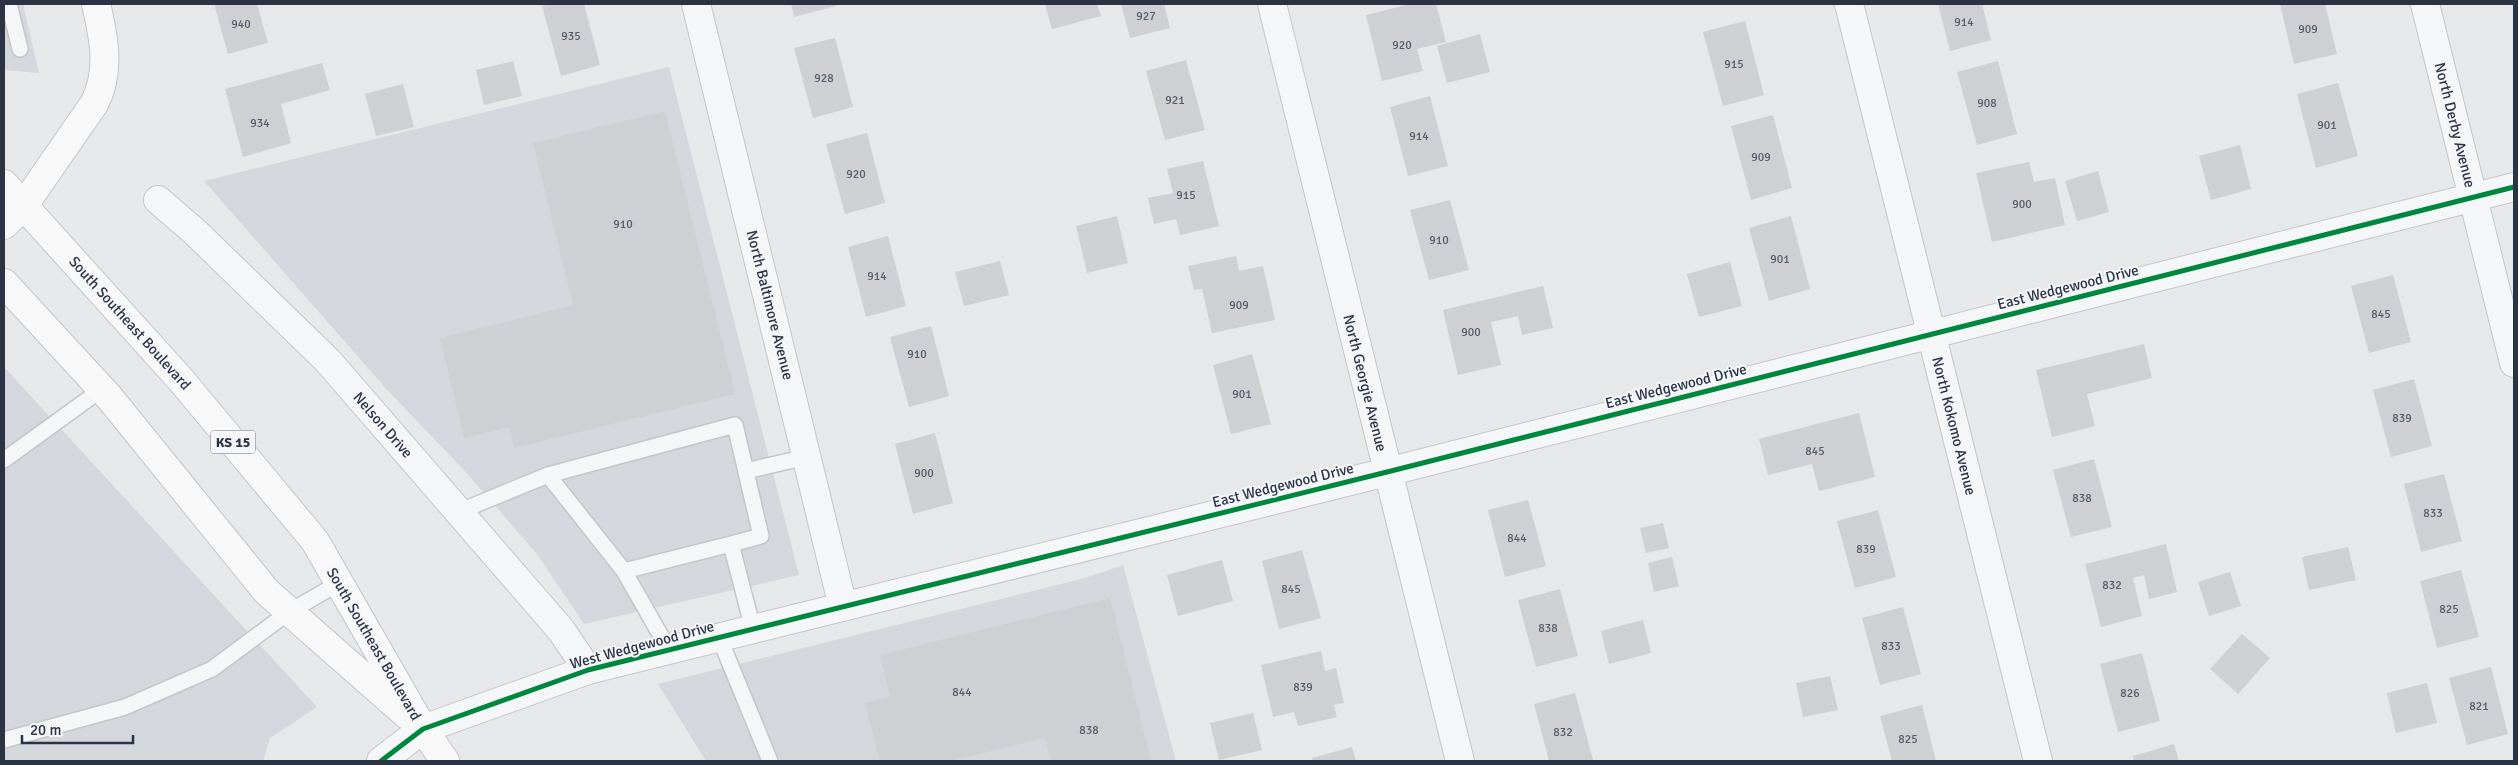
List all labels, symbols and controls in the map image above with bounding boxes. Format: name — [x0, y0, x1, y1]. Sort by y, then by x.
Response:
house number: 927 — [1136, 9, 1156, 24]
house number: 914 — [1954, 15, 1974, 30]
house number: 940 — [231, 17, 251, 32]
house number: 909 — [2298, 22, 2318, 37]
house number: 935 — [561, 29, 581, 44]
house number: 920 — [1392, 38, 1412, 53]
house number: 915 — [1724, 57, 1744, 72]
street label: North Derby Avenue — [2431, 61, 2479, 189]
house number: 928 — [814, 71, 834, 86]
house number: 921 — [1165, 93, 1185, 108]
house number: 908 — [1977, 96, 1997, 111]
house number: 934 — [250, 116, 270, 131]
house number: 901 — [2317, 118, 2337, 133]
house number: 914 — [1409, 129, 1429, 144]
house number: 909 — [1751, 150, 1771, 165]
house number: 920 — [846, 167, 866, 182]
house number: 915 — [1176, 188, 1196, 203]
house number: 900 — [2012, 197, 2032, 212]
house number: 910 — [613, 217, 633, 232]
street label: North Baltimore Avenue — [743, 228, 797, 382]
house number: 910 — [1429, 233, 1449, 248]
house number: 901 — [1770, 252, 1790, 267]
street label: South Southeast Boulevard — [65, 253, 195, 394]
street label: East Wedgewood Drive — [1995, 261, 2141, 313]
house number: 914 — [867, 269, 887, 284]
house number: 909 — [1229, 298, 1249, 313]
house number: 845 — [2371, 307, 2391, 322]
street label: North Georgie Avenue — [1339, 313, 1391, 453]
house number: 900 — [1461, 325, 1481, 340]
house number: 910 — [907, 347, 927, 362]
street label: North Kokomo Avenue — [1928, 355, 1980, 497]
street label: East Wedgewood Drive — [1603, 360, 1749, 412]
house number: 901 — [1232, 387, 1252, 402]
street label: Nelson Drive — [349, 388, 417, 462]
house number: 839 — [2392, 411, 2412, 426]
road number: KS 15 — [210, 431, 256, 454]
house number: 845 — [1805, 444, 1825, 459]
street label: East Wedgewood Drive — [1210, 459, 1356, 511]
house number: 900 — [914, 466, 934, 481]
house number: 838 — [2072, 491, 2092, 506]
house number: 833 — [2423, 506, 2443, 521]
house number: 844 — [1507, 531, 1527, 546]
house number: 839 — [1856, 542, 1876, 557]
street label: South Southeast Boulevard — [323, 564, 425, 724]
house number: 832 — [2102, 578, 2122, 593]
house number: 845 — [1281, 582, 1301, 597]
house number: 825 — [2439, 602, 2459, 617]
street label: West Wedgewood Drive — [568, 617, 716, 673]
house number: 838 — [1538, 621, 1558, 636]
house number: 833 — [1881, 639, 1901, 654]
house number: 839 — [1293, 680, 1313, 695]
house number: 844 — [952, 685, 972, 700]
house number: 826 — [2120, 686, 2140, 701]
house number: 821 — [2469, 699, 2489, 714]
scale bar — [22, 712, 134, 744]
text: 20 m — [30, 721, 61, 739]
house number: 838 — [1079, 723, 1099, 738]
house number: 832 — [1553, 725, 1573, 740]
house number: 825 — [1898, 732, 1918, 747]

